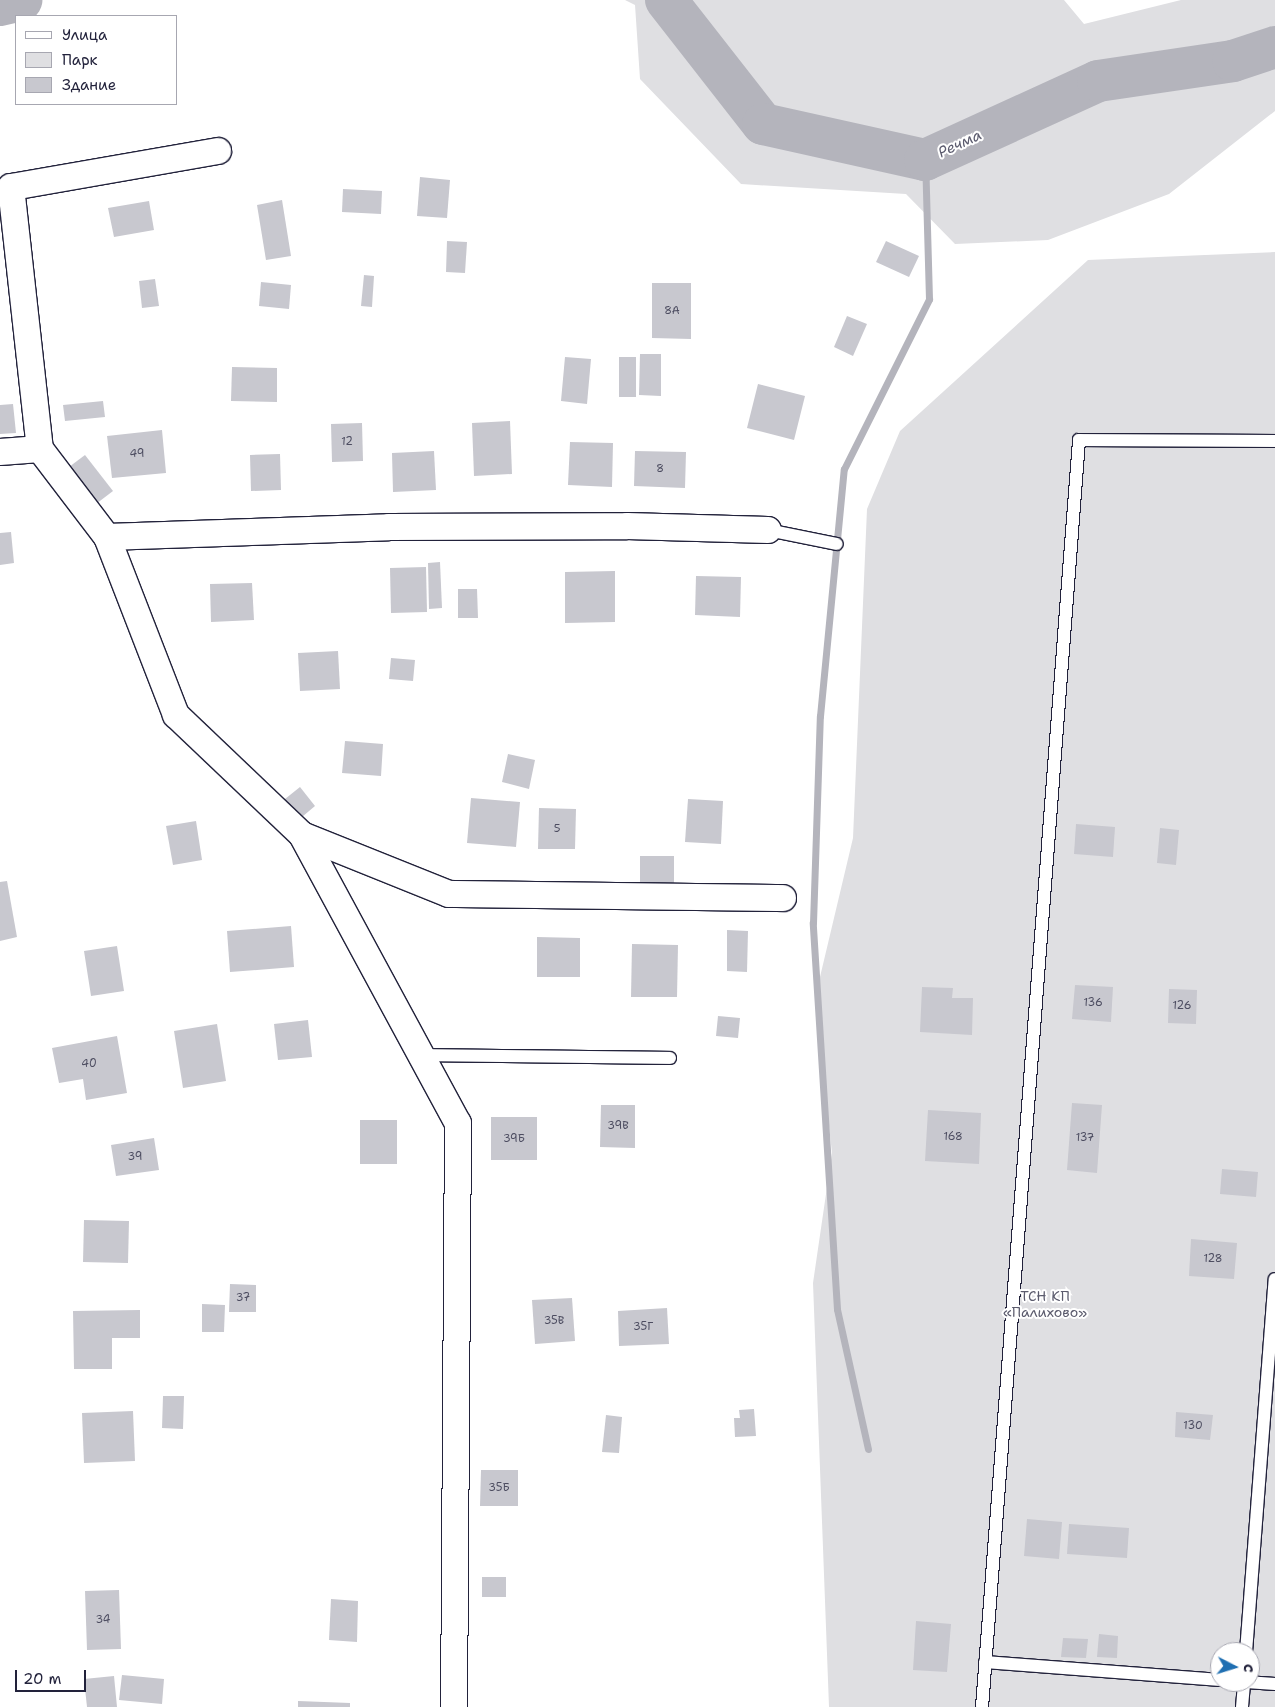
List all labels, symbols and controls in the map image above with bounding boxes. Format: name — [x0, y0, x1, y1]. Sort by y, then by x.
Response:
legend — [15, 15, 178, 105]
text: Улица — [62, 25, 107, 45]
text: Парк — [62, 50, 98, 70]
text: Здание — [62, 75, 116, 95]
water label: Речма — [935, 126, 985, 162]
house number: 8А — [664, 304, 680, 318]
house number: 12 — [341, 435, 353, 449]
house number: 49 — [130, 447, 144, 461]
house number: 8 — [656, 462, 664, 476]
house number: 5 — [554, 822, 560, 836]
house number: 136 — [1083, 996, 1103, 1010]
house number: 126 — [1173, 999, 1191, 1013]
house number: 40 — [81, 1057, 97, 1071]
house number: 39В — [607, 1119, 629, 1133]
house number: 168 — [943, 1130, 963, 1144]
house number: 137 — [1076, 1131, 1094, 1145]
house number: 39Б — [503, 1132, 525, 1146]
house number: 39 — [128, 1150, 142, 1164]
house number: 128 — [1203, 1252, 1223, 1266]
park label: ТСН КП «Палихово» — [1003, 1288, 1087, 1320]
house number: 37 — [236, 1291, 250, 1305]
house number: 35В — [544, 1314, 564, 1328]
house number: 35Г — [633, 1320, 653, 1334]
house number: 130 — [1183, 1419, 1203, 1433]
house number: 35Б — [488, 1481, 510, 1495]
house number: 34 — [96, 1613, 110, 1627]
north arrow — [1210, 1642, 1260, 1692]
scale bar — [18, 1660, 89, 1692]
text: С — [1240, 1663, 1258, 1673]
text: 20 m — [23, 1669, 62, 1689]

